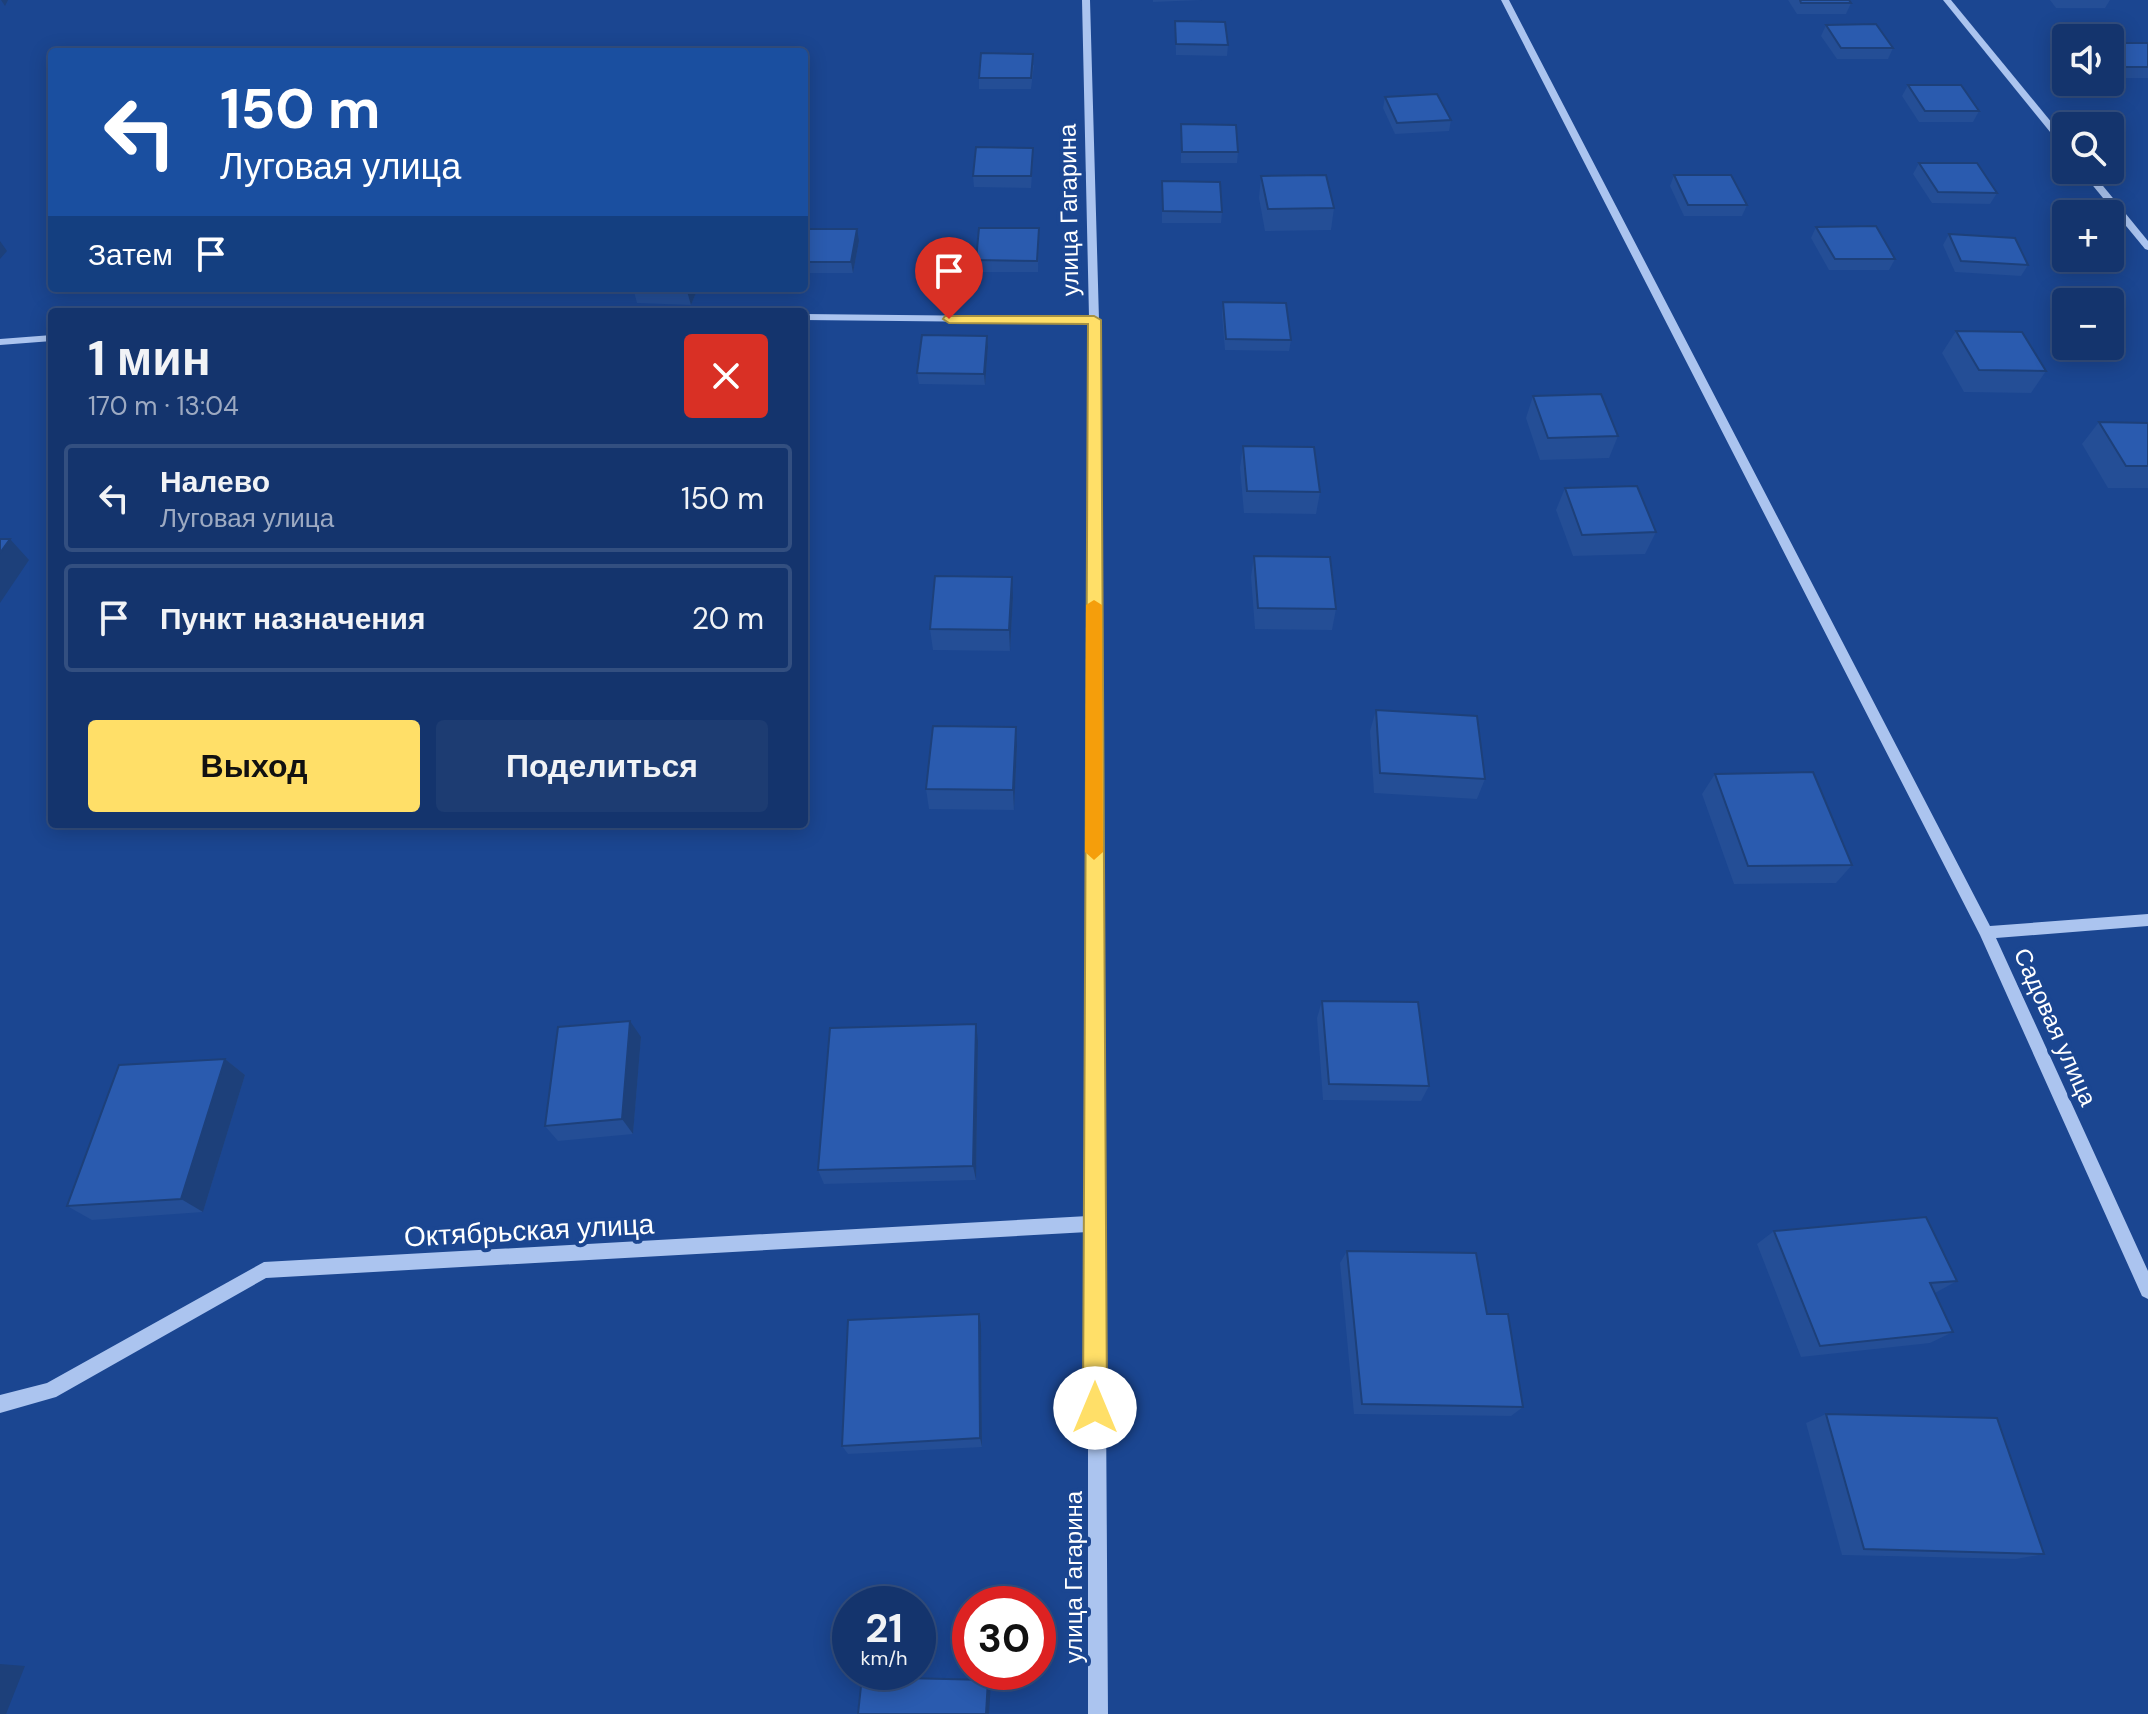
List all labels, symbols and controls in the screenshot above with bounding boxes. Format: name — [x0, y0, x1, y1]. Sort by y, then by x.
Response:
map controls — [2052, 24, 2124, 360]
button: sound — [2052, 24, 2124, 96]
text: 150 m — [220, 72, 381, 145]
icon: left — [88, 80, 192, 184]
button: search — [2052, 112, 2124, 184]
street label: улица Гагарина — [1051, 123, 1086, 296]
text: Луговая улица — [220, 143, 461, 190]
button: + — [2052, 200, 2124, 272]
icon: arrive — [189, 232, 233, 276]
text: Затем — [88, 235, 173, 274]
pin — [915, 237, 983, 319]
icon: arrive — [927, 249, 971, 293]
button: − — [2052, 288, 2124, 360]
text: 1 мин — [88, 327, 211, 390]
button: close — [684, 334, 768, 418]
text: 170 m · 13:04 — [88, 389, 239, 423]
text: Налево — [160, 462, 270, 501]
icon: left — [92, 476, 136, 520]
text: 150 m — [681, 479, 764, 518]
text: Луговая улица — [160, 501, 334, 535]
icon: arrive — [92, 596, 136, 640]
text: Пункт назначения — [160, 599, 425, 638]
text: 20 m — [692, 599, 764, 638]
button: Выход — [88, 720, 420, 812]
button: Поделиться — [436, 720, 768, 812]
street label: Садовая улица — [2007, 943, 2104, 1111]
street label: Октябрьская улица — [403, 1205, 656, 1256]
position arrow — [1053, 1366, 1137, 1450]
street label: улица Гагарина — [1058, 1490, 1089, 1663]
speed limit sign: 30 — [952, 1586, 1056, 1690]
text: 21 — [865, 1602, 903, 1654]
text: km/h — [860, 1645, 908, 1671]

